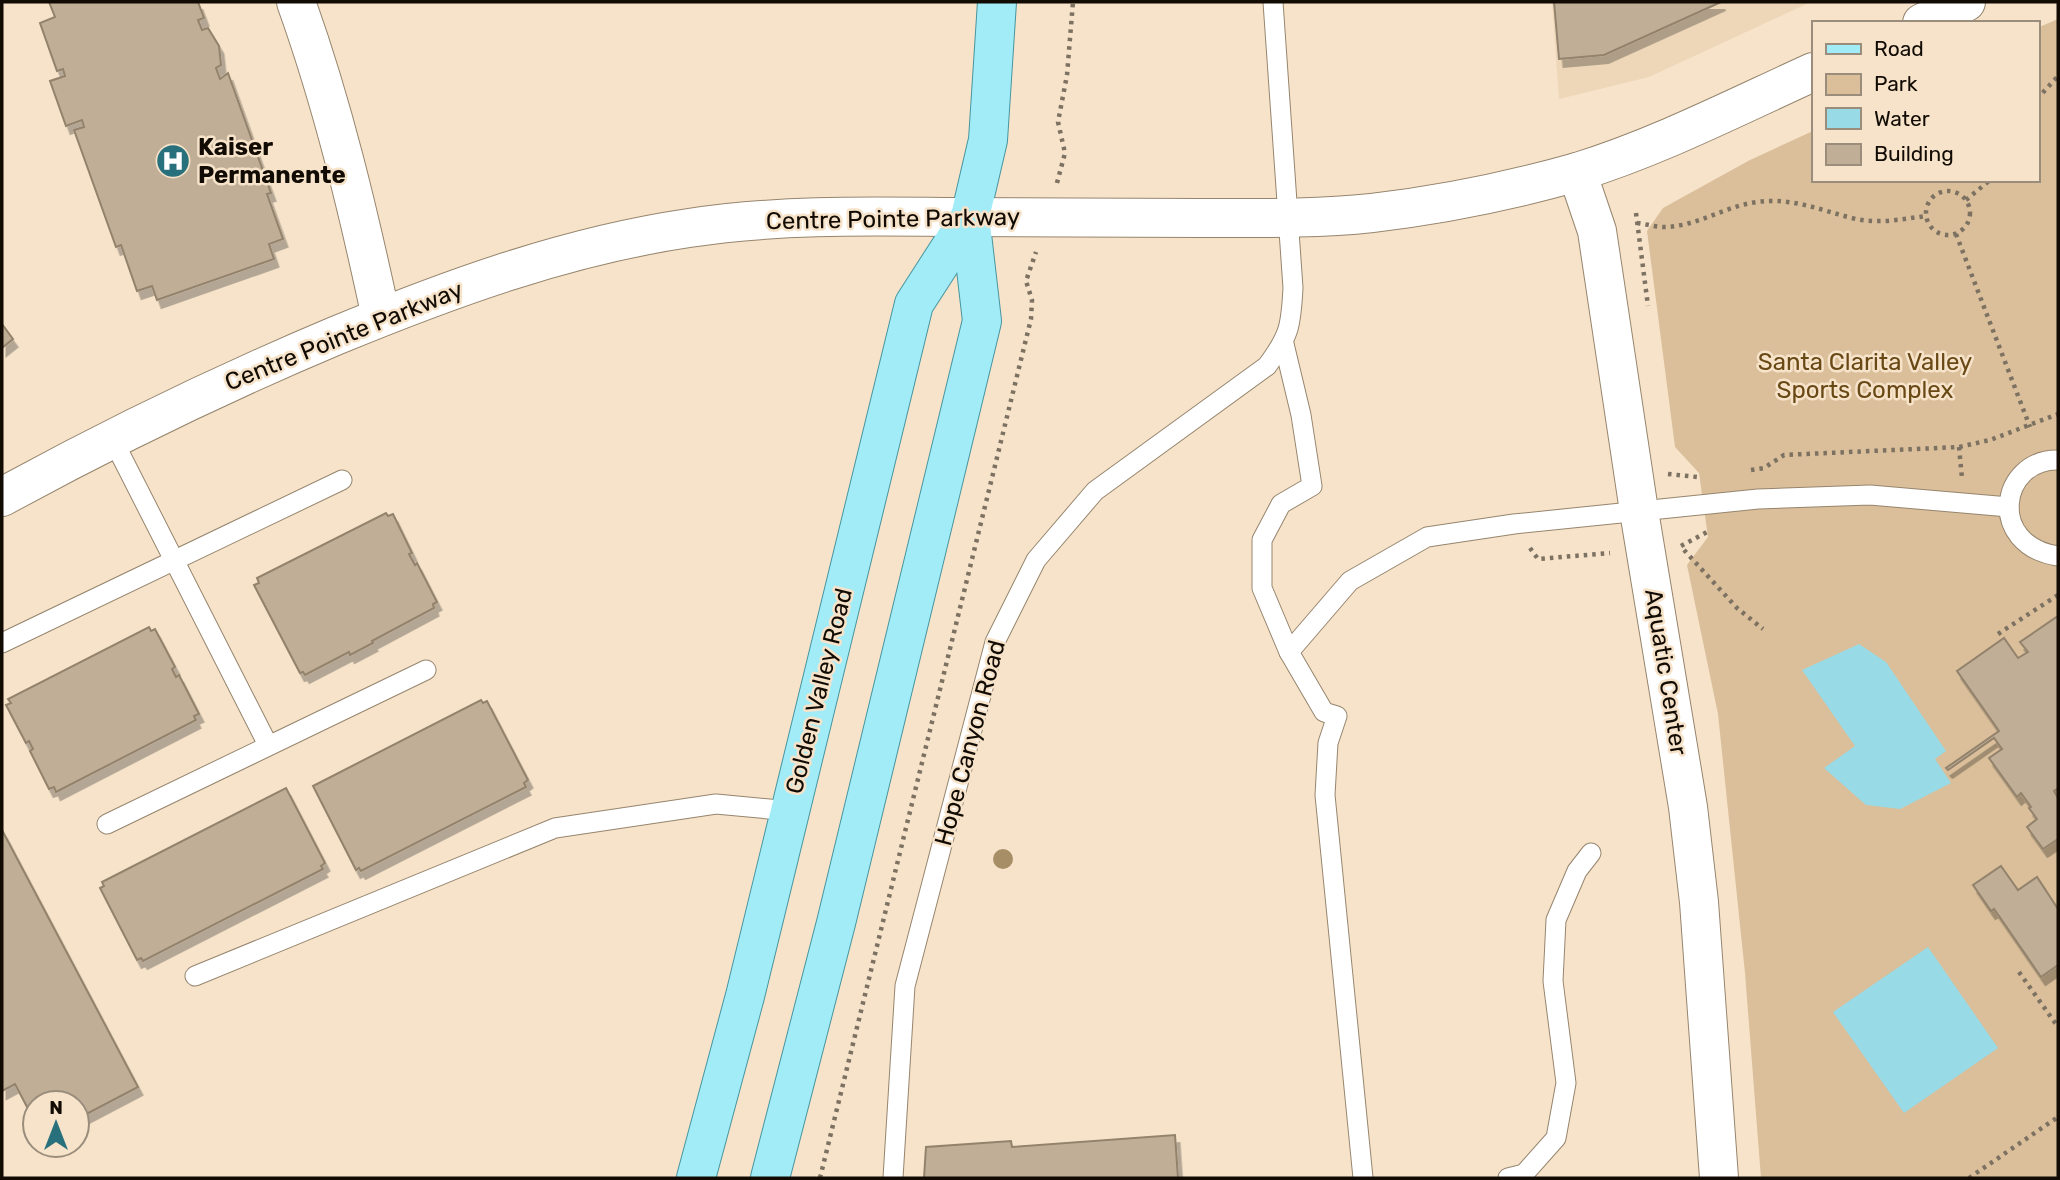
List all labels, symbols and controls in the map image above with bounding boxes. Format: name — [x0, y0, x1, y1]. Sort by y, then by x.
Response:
legend — [1812, 21, 2039, 182]
text: Road — [1874, 36, 1924, 61]
text: Park — [1874, 71, 1918, 96]
text: Water — [1874, 106, 1930, 131]
place label: Kaiser Permanente — [198, 133, 346, 189]
text: Building — [1874, 141, 1954, 166]
hospital icon: Kaiser Permanente — [154, 142, 192, 180]
street label: Centre Pointe Parkway — [766, 203, 1020, 235]
street label: Centre Pointe Parkway — [221, 275, 467, 397]
park label: Santa Clarita Valley Sports Complex — [1758, 348, 1972, 404]
street label: Golden Valley Road — [780, 585, 858, 797]
street label: Aquatic Center — [1639, 587, 1693, 757]
street label: Hope Canyon Road — [929, 637, 1011, 849]
north arrow — [21, 1089, 91, 1159]
text: N — [49, 1096, 63, 1119]

